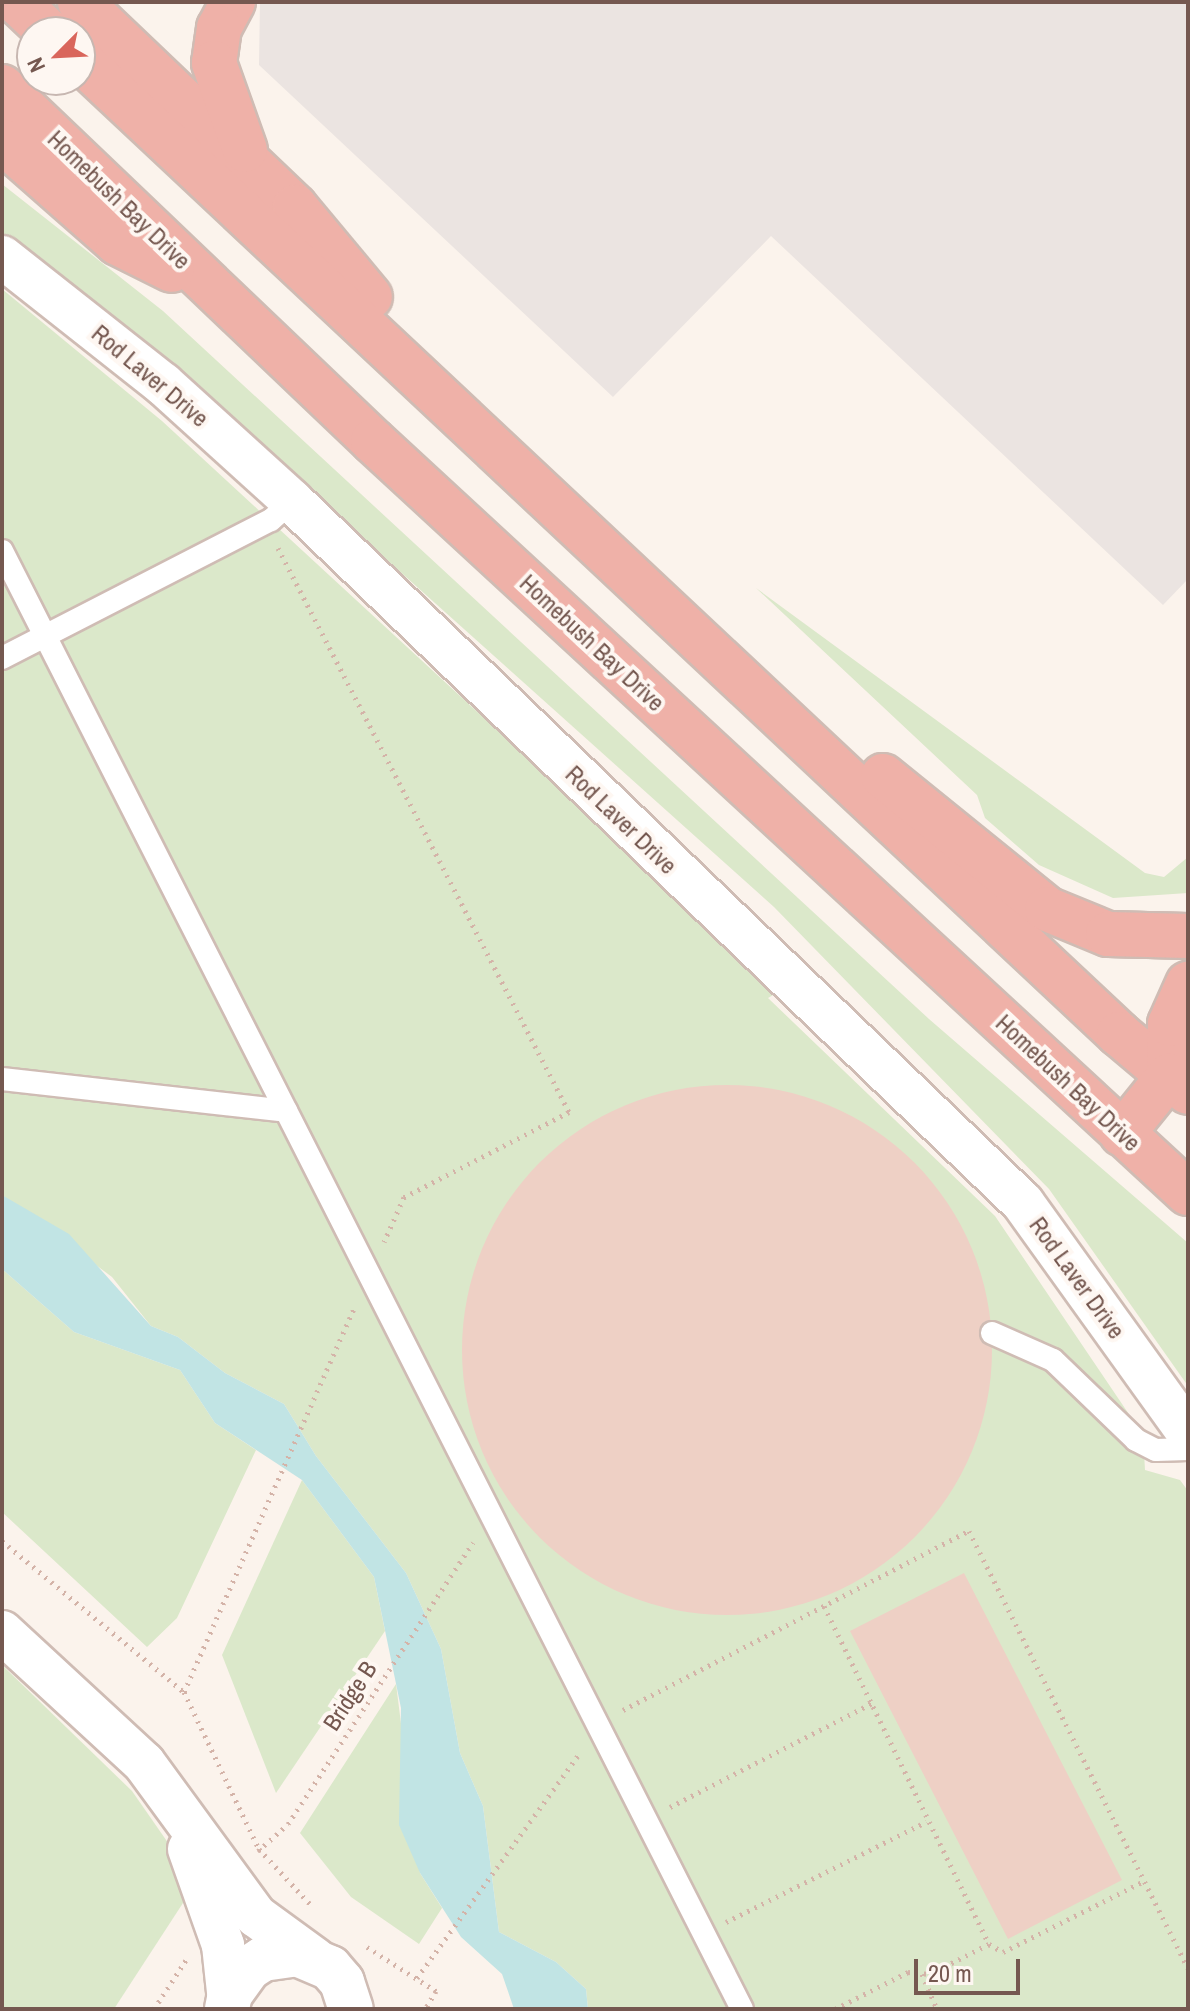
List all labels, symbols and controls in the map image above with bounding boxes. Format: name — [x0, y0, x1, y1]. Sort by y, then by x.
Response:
north arrow — [16, 16, 96, 96]
text: N — [20, 53, 52, 77]
street label: Homebush Bay Drive — [42, 125, 196, 275]
street label: Rod Laver Drive — [86, 319, 214, 433]
street label: Homebush Bay Drive — [514, 569, 670, 717]
street label: Rod Laver Drive — [559, 760, 683, 880]
street label: Homebush Bay Drive — [990, 1009, 1146, 1157]
street label: Rod Laver Drive — [1023, 1212, 1131, 1344]
street label: Bridge B — [317, 1656, 383, 1736]
scale bar — [918, 1943, 1024, 1993]
text: 20 m — [928, 1957, 972, 1989]

